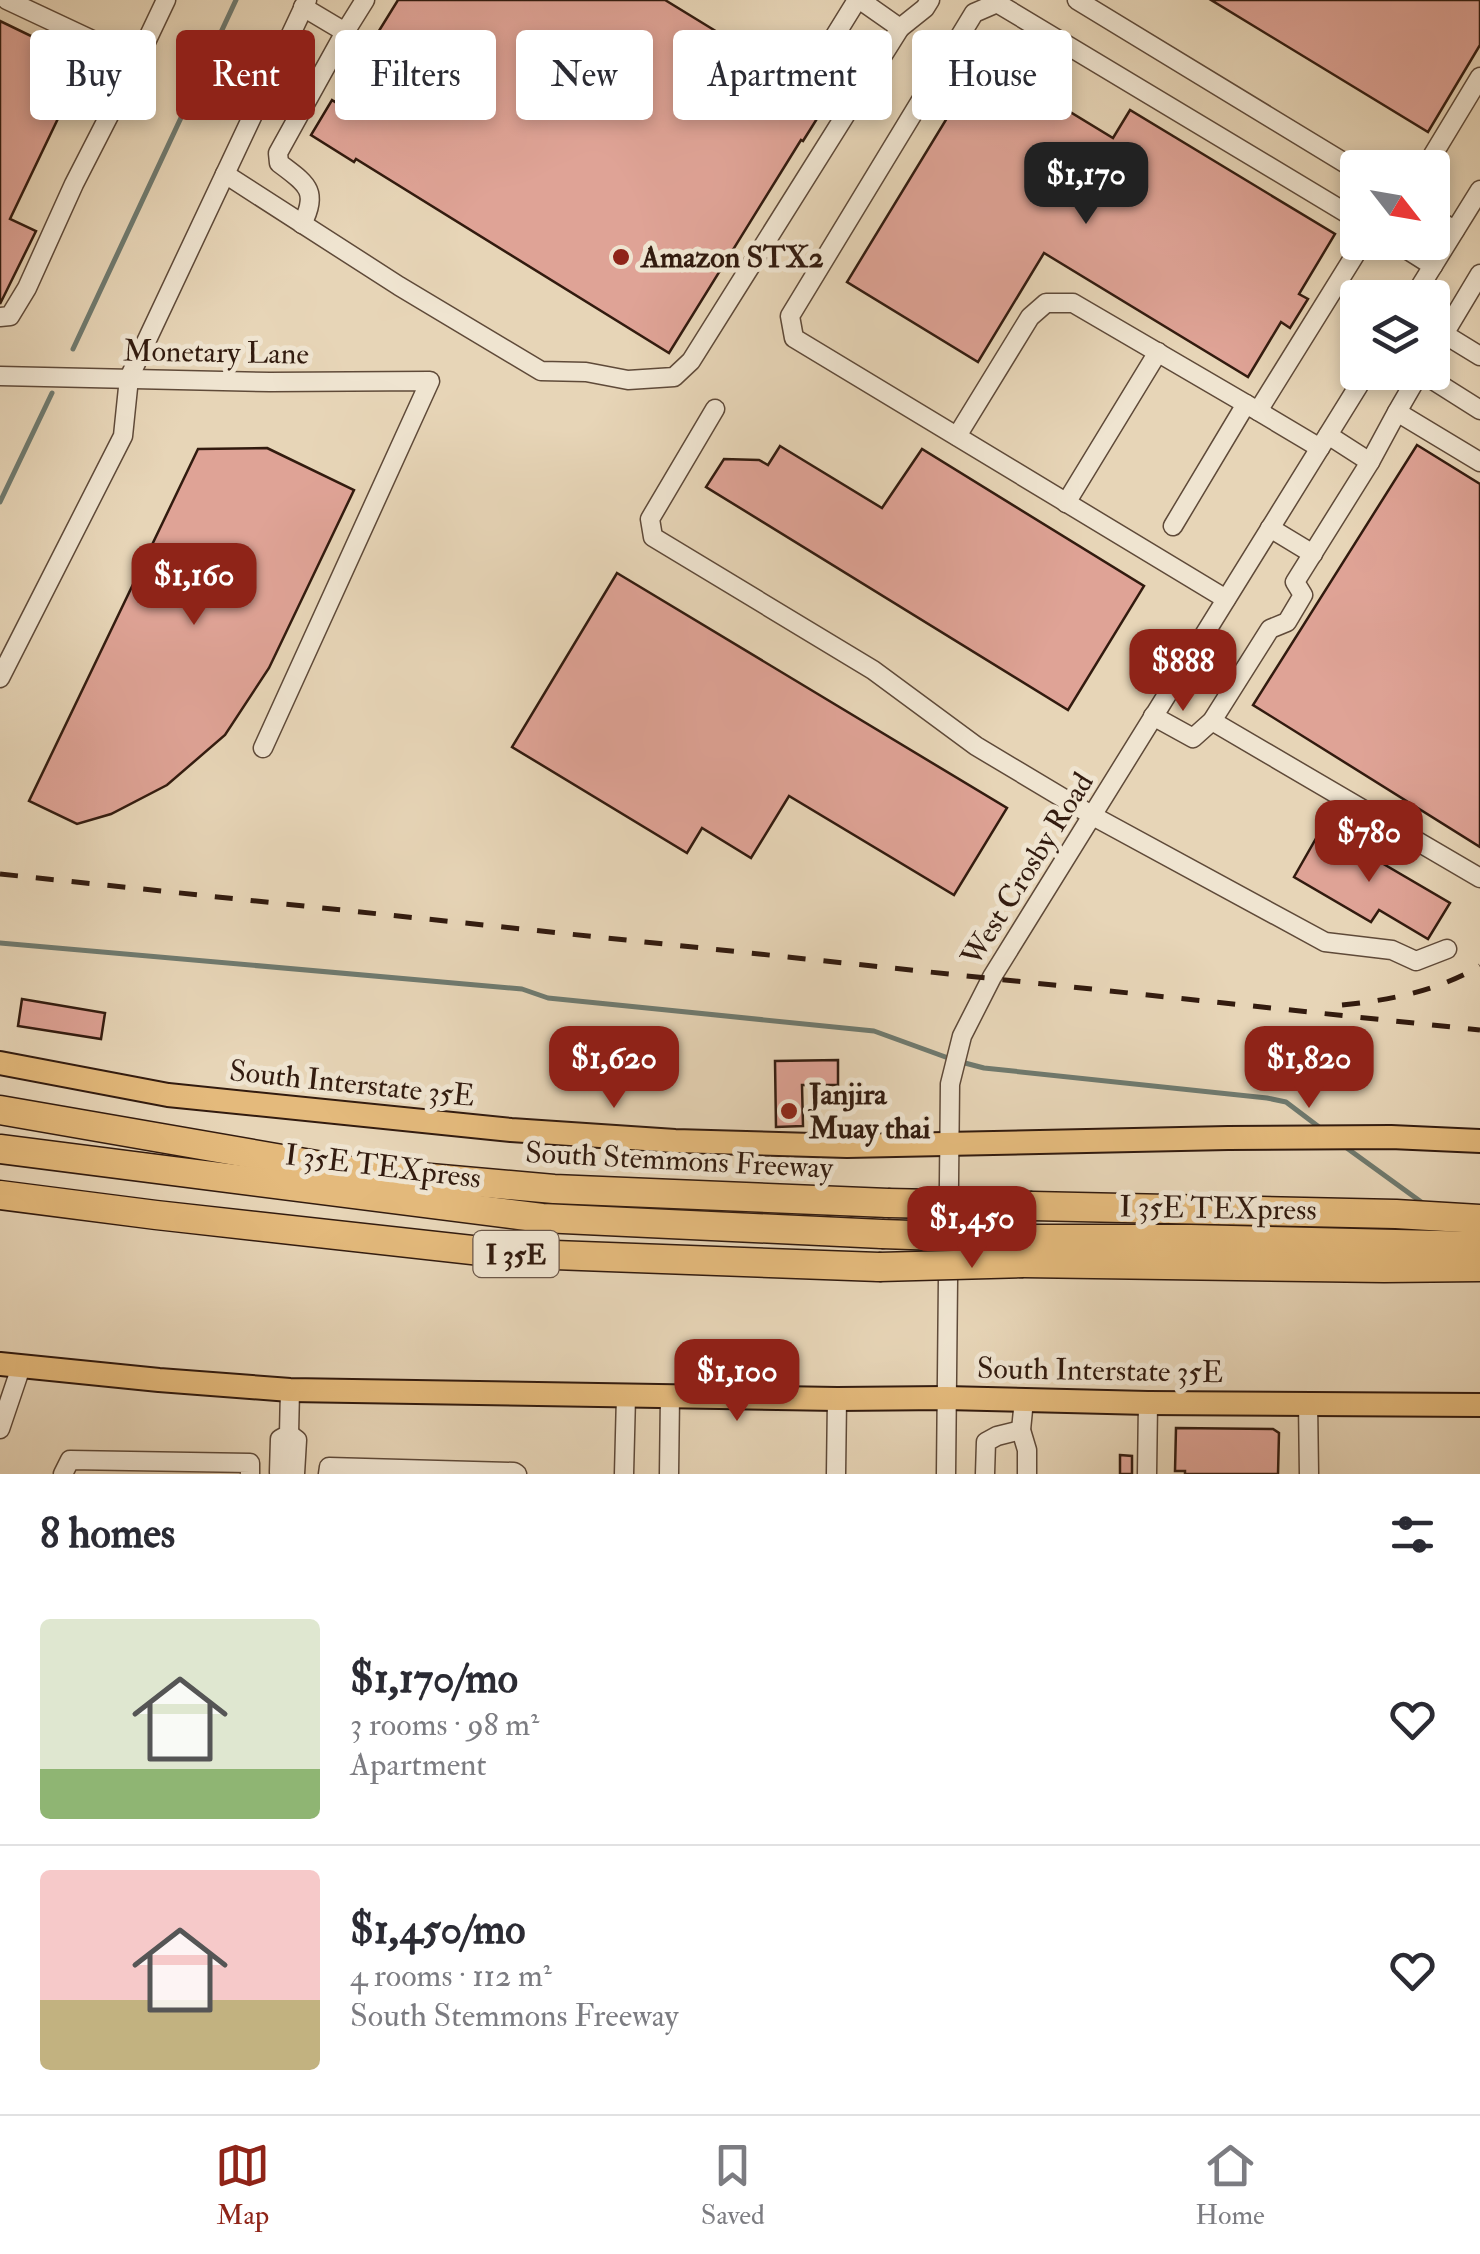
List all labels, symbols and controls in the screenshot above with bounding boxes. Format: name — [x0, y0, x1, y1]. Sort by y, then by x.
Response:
chip: Buy — [30, 30, 156, 120]
chip: Rent — [176, 30, 315, 120]
chip: Filters — [335, 30, 496, 120]
chip: New — [516, 30, 653, 120]
chip: Apartment — [673, 30, 892, 120]
chip: House — [912, 30, 1072, 120]
pin: $1,170 — [1005, 142, 1167, 227]
north arrow — [1340, 150, 1450, 260]
map controls — [1340, 150, 1450, 390]
text: $1,170 — [1046, 154, 1126, 194]
place label: Amazon STX2 — [639, 239, 824, 276]
marker: Amazon STX2 — [610, 246, 632, 268]
button: layers — [1340, 280, 1450, 390]
street label: Monetary Lane — [123, 332, 309, 373]
pin: $1,160 — [113, 543, 275, 628]
text: $1,160 — [154, 555, 234, 595]
pin: $888 — [1124, 629, 1242, 714]
text: $888 — [1151, 641, 1215, 681]
street label: West Crosby Road — [953, 766, 1102, 974]
pin: $780 — [1310, 800, 1428, 885]
text: $780 — [1337, 812, 1401, 852]
pin: $1,620 — [533, 1026, 695, 1111]
pin: $1,820 — [1228, 1026, 1390, 1111]
text: $1,620 — [571, 1038, 657, 1078]
text: $1,820 — [1267, 1038, 1351, 1078]
street label: South Interstate 35E — [227, 1052, 476, 1115]
place label: Janjira Muay thai — [807, 1076, 930, 1147]
marker: Janjira Muay thai — [778, 1100, 800, 1122]
street label: South Stemmons Freeway — [524, 1134, 835, 1187]
street label: I 35E TEXpress — [283, 1136, 483, 1197]
pin: $1,450 — [891, 1186, 1053, 1271]
street label: I 35E TEXpress — [1119, 1188, 1317, 1229]
text: $1,450 — [929, 1198, 1015, 1238]
road number: I 35E — [474, 1231, 558, 1277]
pin: $1,100 — [656, 1339, 818, 1424]
street label: South Interstate 35E — [976, 1350, 1223, 1391]
text: $1,100 — [696, 1351, 778, 1391]
icon: filters — [1385, 1507, 1440, 1562]
text: 8 homes — [40, 1508, 175, 1560]
text: $1,170/mo — [350, 1653, 518, 1705]
icon: home — [120, 1659, 240, 1779]
icon: heart — [1385, 1692, 1440, 1747]
text: 3 rooms · 98 m² — [350, 1705, 539, 1745]
text: Apartment — [350, 1745, 487, 1785]
text: $1,450/mo — [350, 1904, 526, 1956]
icon: home — [120, 1910, 240, 2030]
icon: heart — [1385, 1943, 1440, 1998]
text: 4 rooms · 112 m² — [350, 1956, 552, 1996]
text: South Stemmons Freeway — [350, 1996, 679, 2036]
tab: Map — [215, 2138, 270, 2233]
tab: Saved — [701, 2138, 765, 2233]
tab: Home — [1195, 2138, 1265, 2233]

